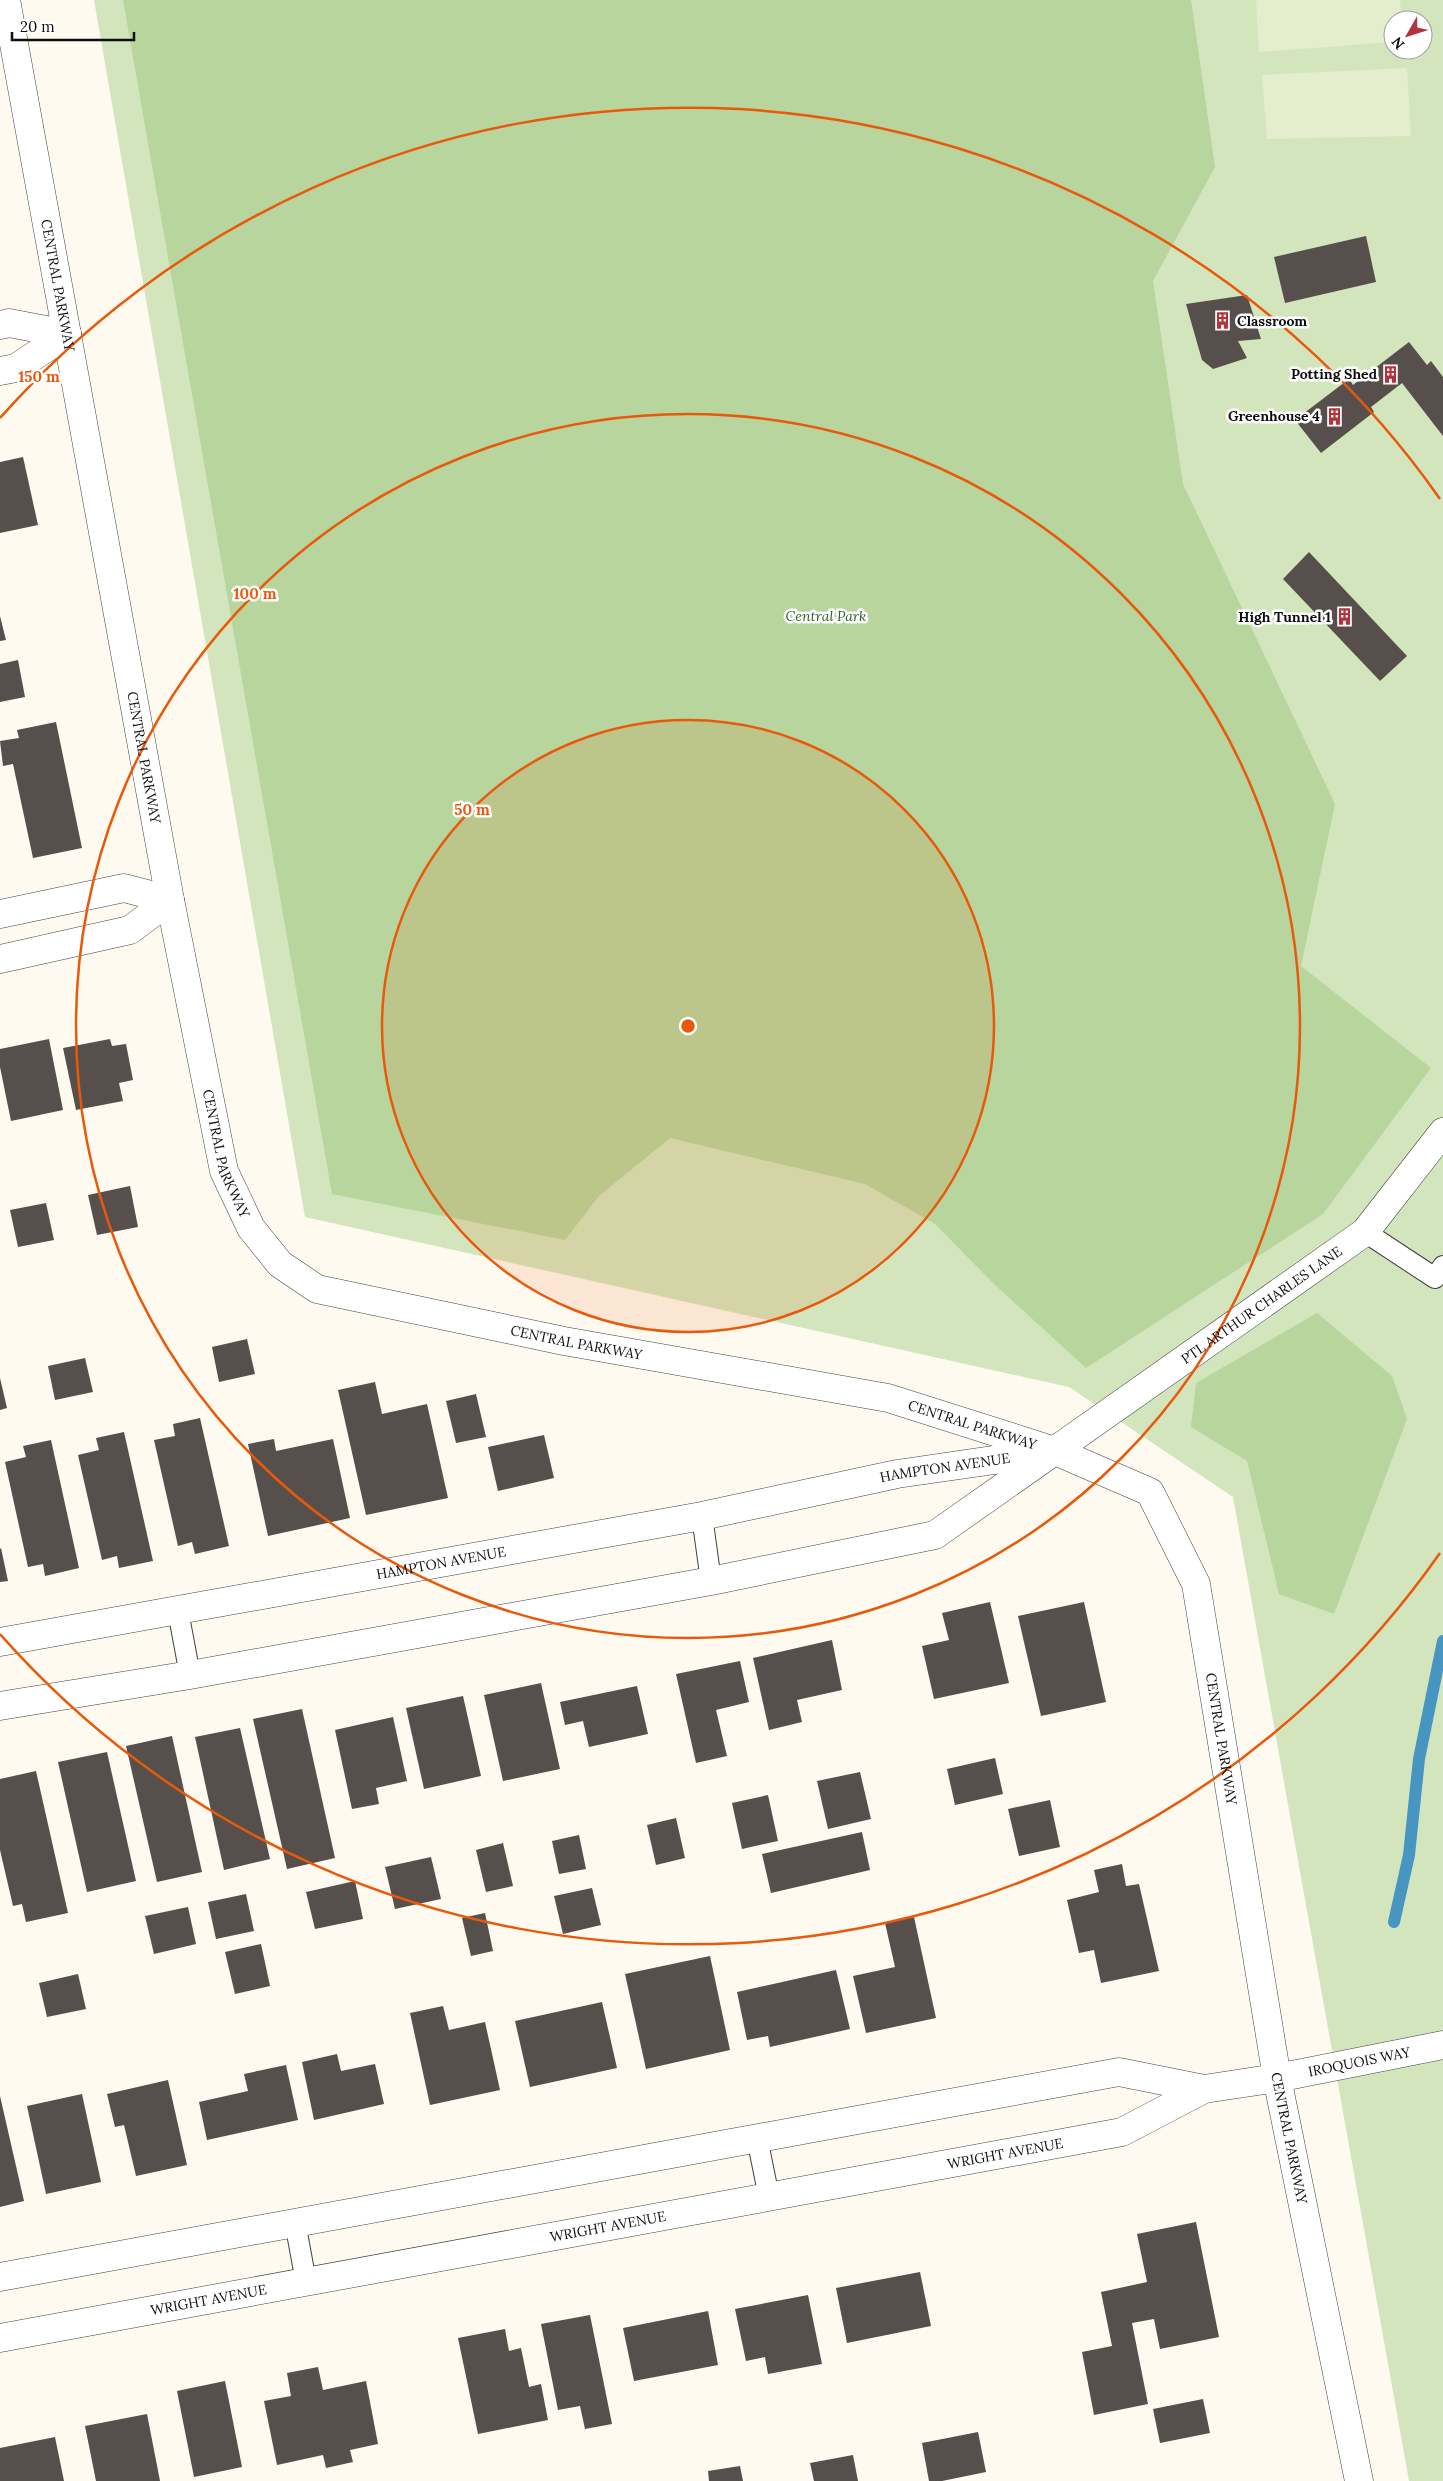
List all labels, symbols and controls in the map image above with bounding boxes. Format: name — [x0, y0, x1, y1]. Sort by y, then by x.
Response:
scale bar — [12, 10, 135, 42]
north arrow — [1383, 10, 1433, 60]
text: 20 m — [20, 17, 55, 36]
text: N — [1387, 33, 1408, 53]
street label: CENTRAL PARKWAY — [37, 218, 79, 354]
building icon: Classroom — [1213, 311, 1233, 331]
place label: Classroom — [1237, 312, 1307, 330]
building icon: Potting Shed — [1381, 364, 1401, 384]
place label: Potting Shed — [1291, 365, 1377, 383]
text: 150 m — [18, 367, 60, 386]
building icon: Greenhouse 4 — [1324, 406, 1344, 426]
place label: Greenhouse 4 — [1228, 407, 1320, 425]
text: 100 m — [234, 584, 277, 603]
park label: Central Park — [786, 607, 866, 625]
building icon: High Tunnel 1 — [1335, 607, 1355, 627]
place label: High Tunnel 1 — [1238, 608, 1331, 626]
street label: CENTRAL PARKWAY — [123, 690, 165, 826]
text: 50 m — [454, 800, 490, 819]
centre of rings — [679, 1017, 697, 1035]
street label: CENTRAL PARKWAY — [199, 1088, 254, 1222]
street label: PTL ARTHUR CHARLES LANE — [1177, 1242, 1346, 1368]
street label: CENTRAL PARKWAY — [509, 1321, 645, 1364]
street label: CENTRAL PARKWAY — [906, 1396, 1040, 1454]
street label: HAMPTON AVENUE — [878, 1449, 1011, 1486]
street label: HAMPTON AVENUE — [375, 1542, 507, 1583]
street label: CENTRAL PARKWAY — [1202, 1671, 1241, 1807]
street label: IROQUOIS WAY — [1306, 2042, 1413, 2081]
street label: CENTRAL PARKWAY — [1267, 2071, 1312, 2207]
street label: WRIGHT AVENUE — [946, 2134, 1065, 2173]
street label: WRIGHT AVENUE — [548, 2207, 668, 2246]
street label: WRIGHT AVENUE — [149, 2280, 268, 2319]

